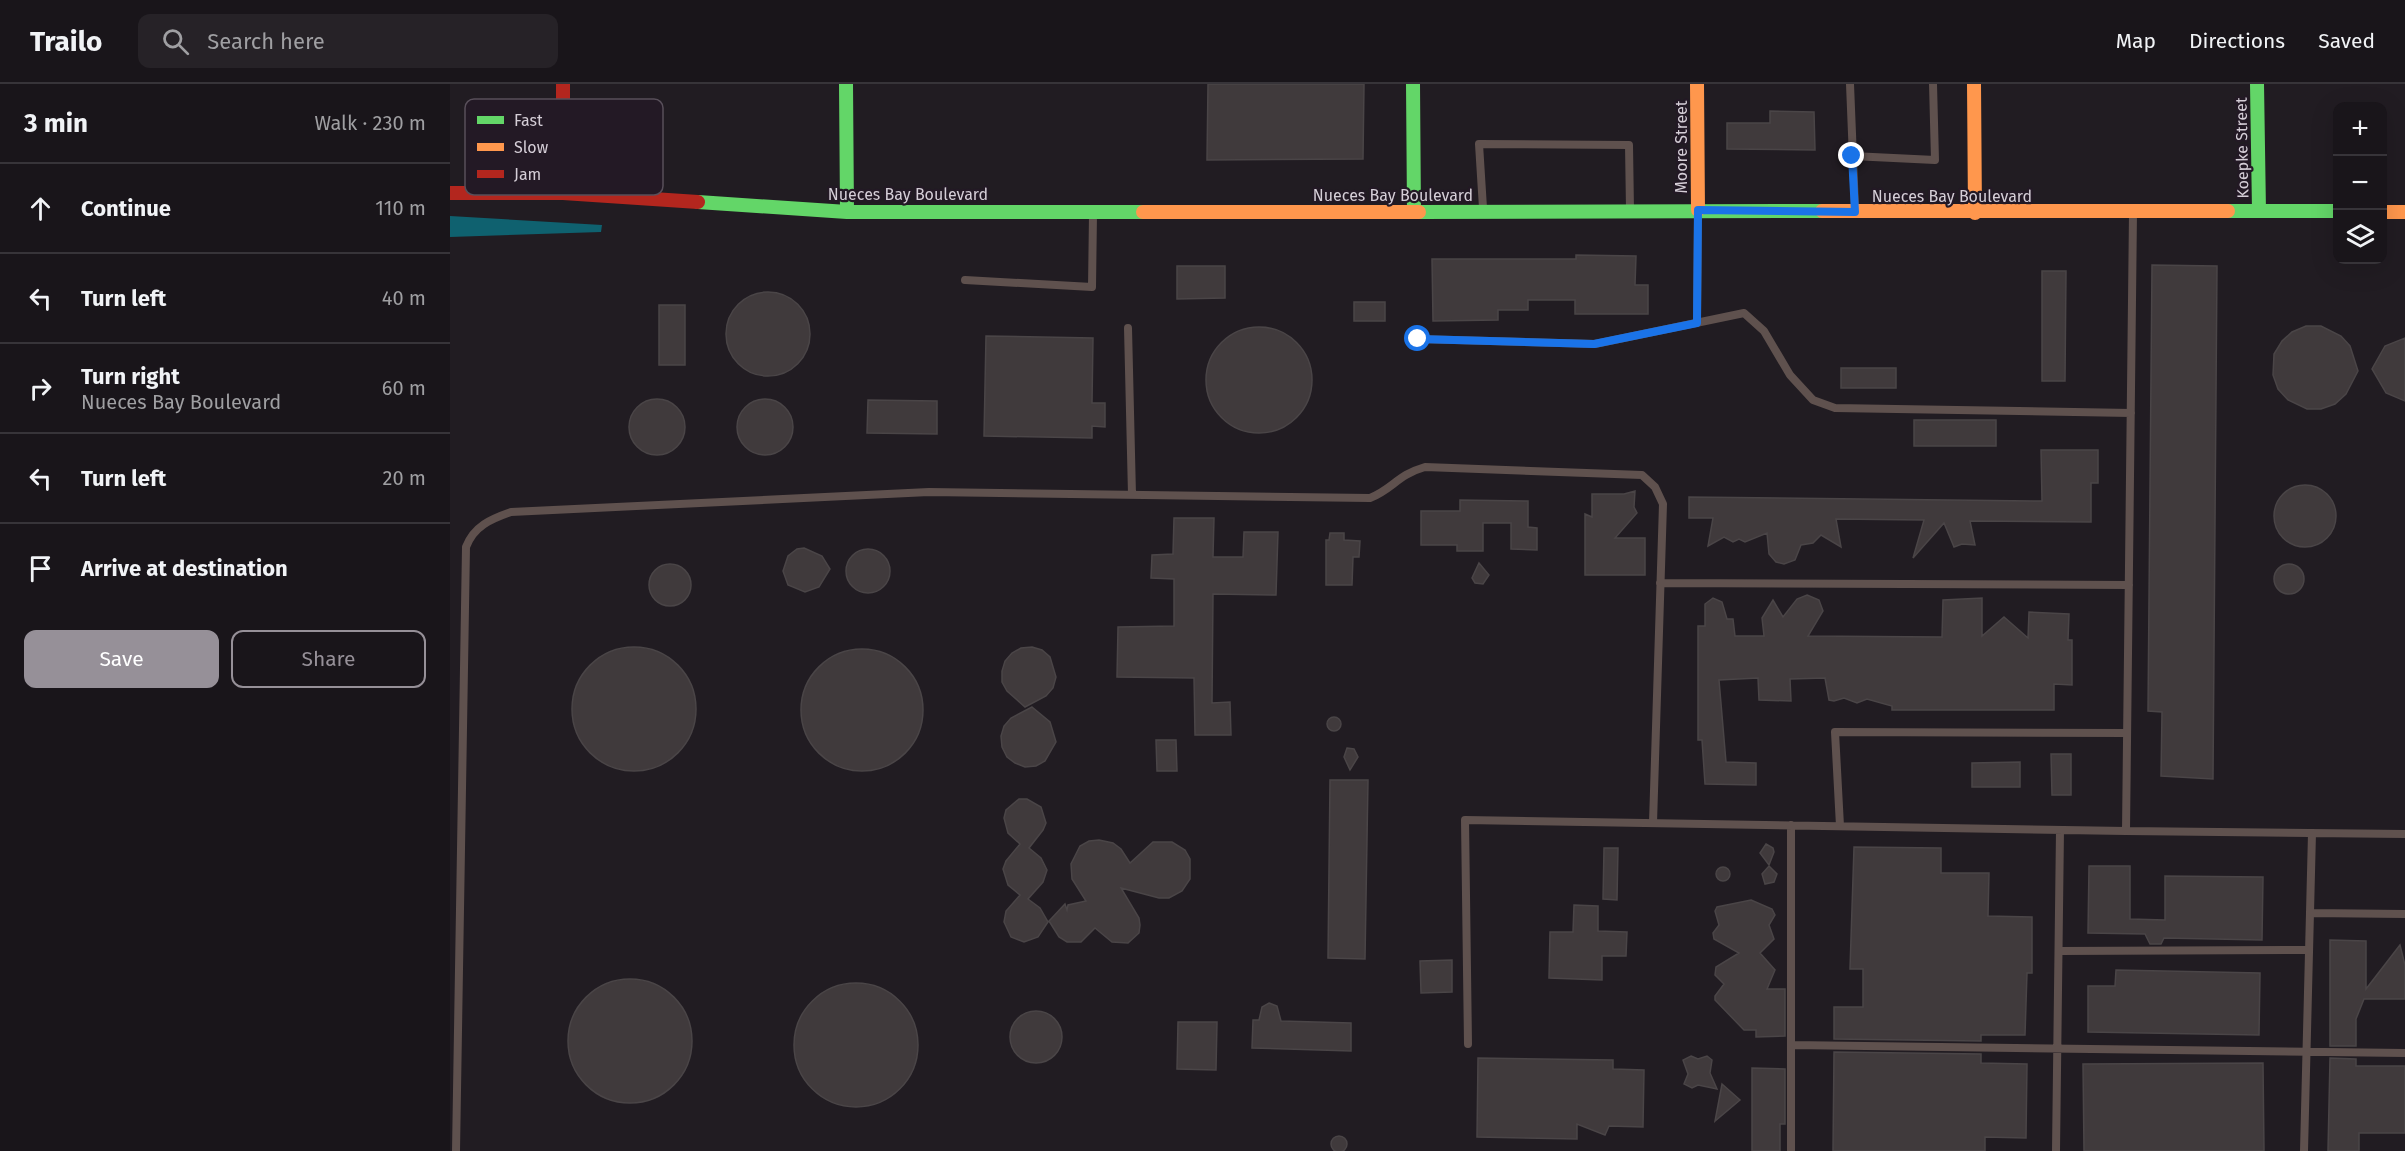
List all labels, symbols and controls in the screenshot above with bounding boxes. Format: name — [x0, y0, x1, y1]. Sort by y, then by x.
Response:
search box — [138, 14, 558, 68]
text: Trailo — [30, 25, 102, 58]
icon: search — [159, 25, 192, 58]
text: Search here — [207, 28, 325, 55]
text: Map — [2116, 28, 2156, 54]
text: Directions — [2189, 28, 2285, 54]
text: Saved — [2318, 28, 2375, 54]
street label: Koepke Street — [2232, 97, 2252, 199]
legend — [465, 99, 663, 195]
street label: Moore Street — [1672, 100, 1691, 194]
map controls — [2333, 102, 2387, 264]
button: + — [2333, 102, 2387, 156]
text: 3 min — [24, 108, 88, 139]
text: Walk · 230 m — [315, 111, 426, 135]
text: Fast — [514, 111, 543, 130]
text: Slow — [514, 138, 549, 157]
route end — [1838, 142, 1864, 168]
button: − — [2333, 156, 2387, 210]
text: Jam — [514, 165, 541, 184]
street label: Nueces Bay Boulevard — [828, 185, 988, 204]
street label: Nueces Bay Boulevard — [1313, 186, 1473, 205]
street label: Nueces Bay Boulevard — [1872, 187, 2032, 206]
icon: ahead — [24, 192, 57, 225]
text: Continue — [81, 195, 171, 222]
text: 110 m — [375, 196, 426, 220]
button: layers — [2333, 210, 2387, 264]
icon: left — [24, 282, 57, 315]
text: Turn left — [81, 285, 166, 312]
text: 40 m — [382, 286, 426, 310]
route start — [1404, 325, 1430, 351]
text: Turn right — [81, 363, 180, 390]
icon: right — [24, 372, 57, 405]
text: 60 m — [382, 376, 426, 400]
text: Nueces Bay Boulevard — [81, 390, 281, 414]
icon: left — [24, 462, 57, 495]
text: Turn left — [81, 465, 166, 492]
text: 20 m — [383, 466, 426, 490]
icon: arrive — [24, 552, 57, 585]
text: Arrive at destination — [81, 555, 288, 582]
button: Save — [24, 630, 219, 688]
button: Share — [231, 630, 426, 688]

